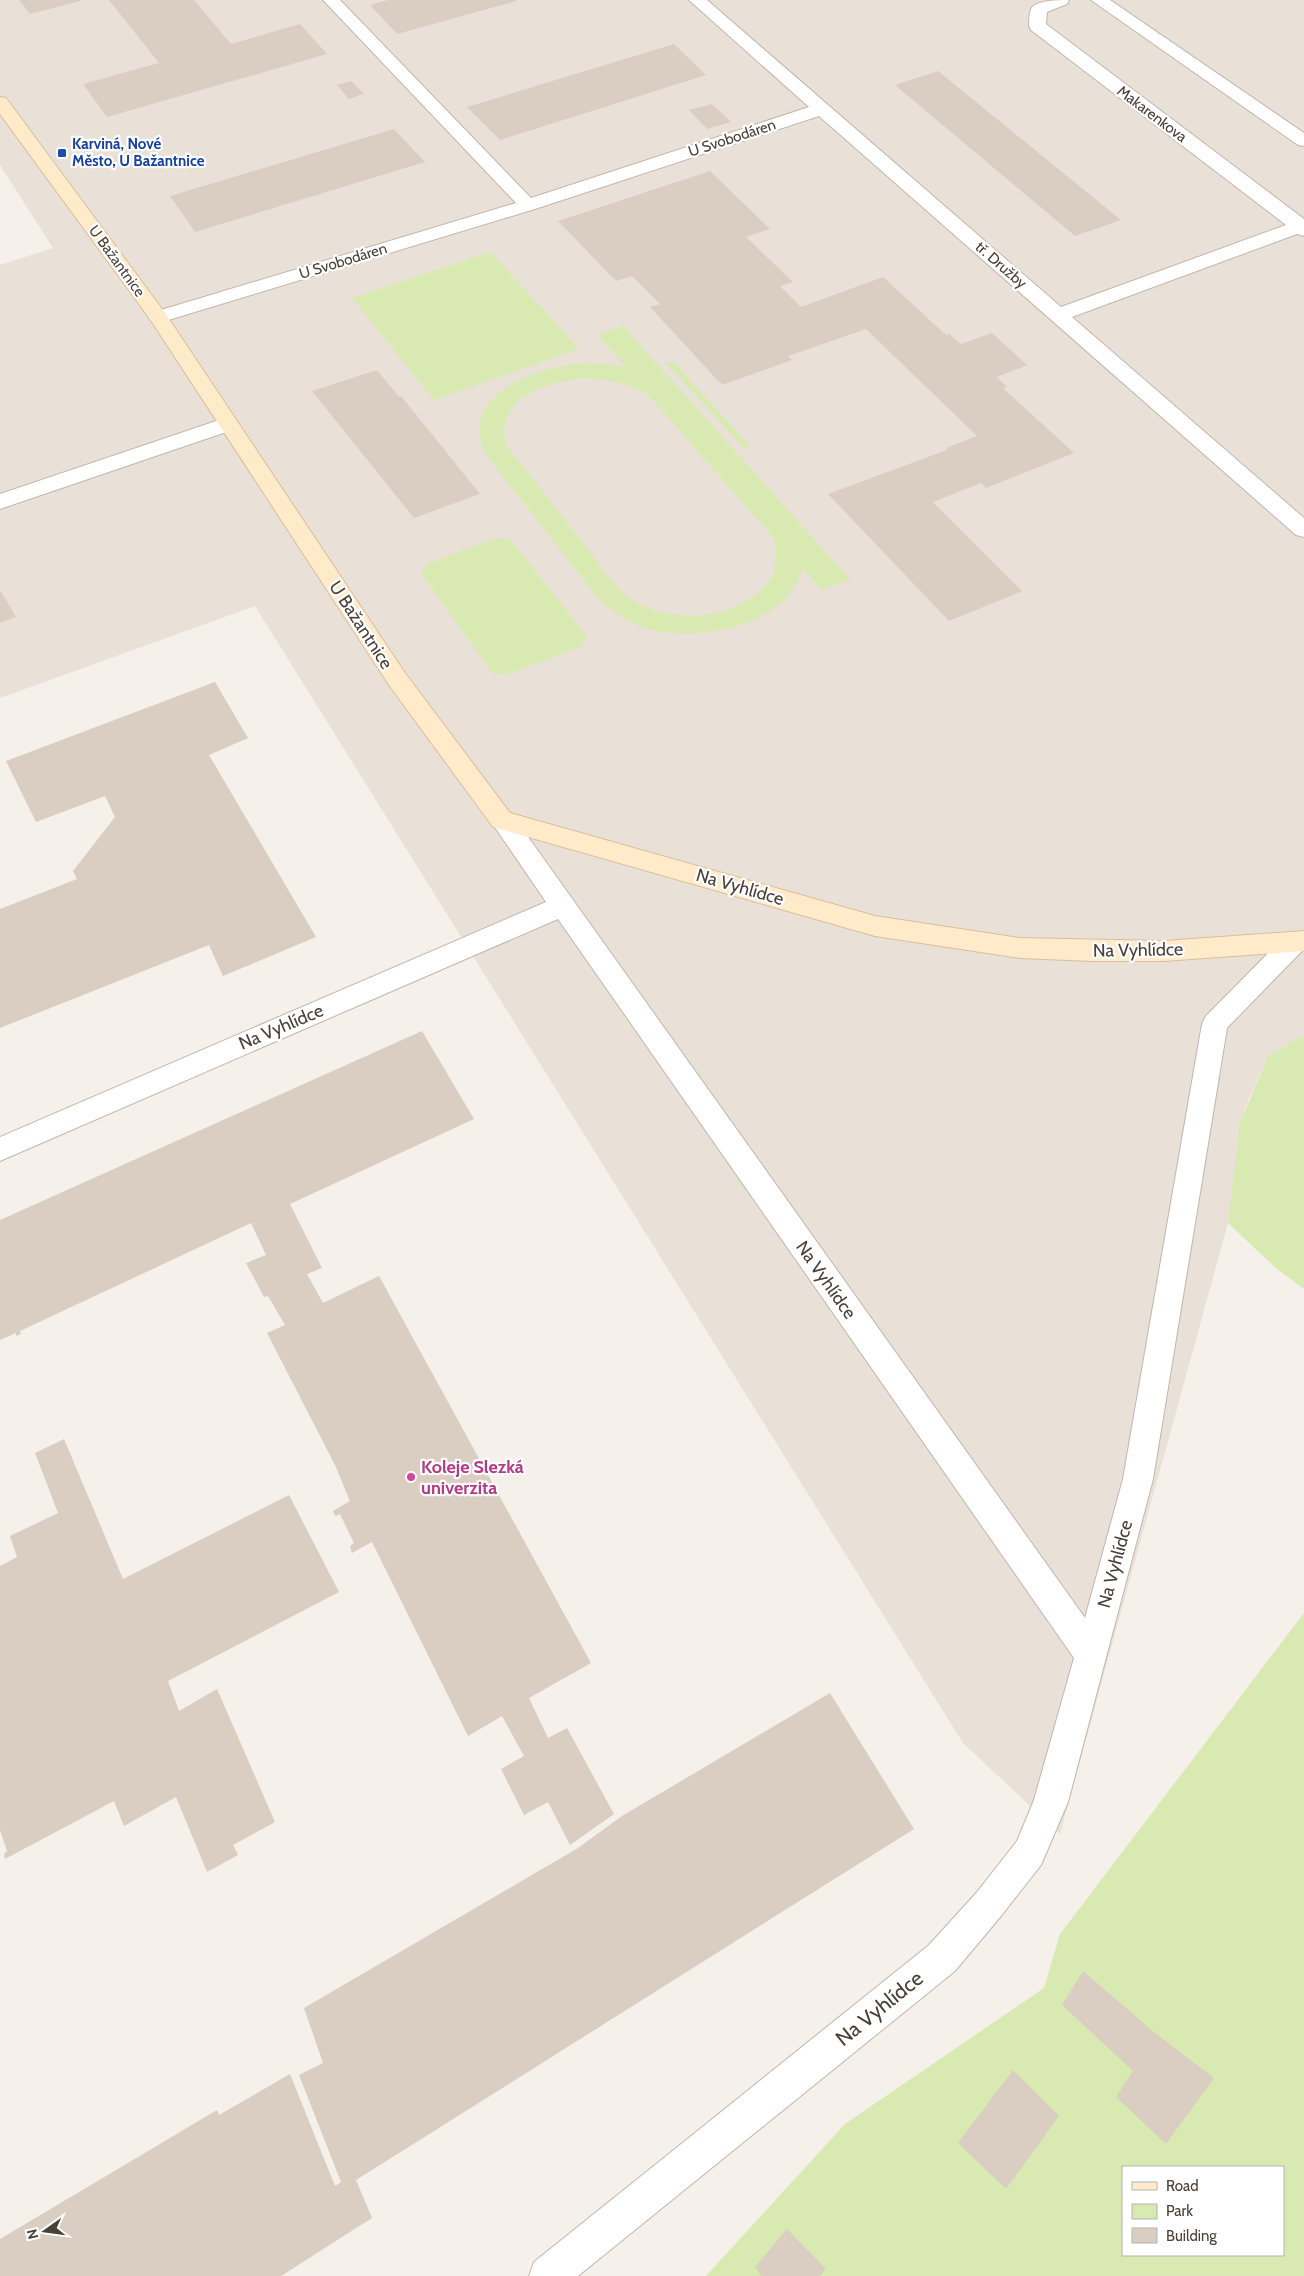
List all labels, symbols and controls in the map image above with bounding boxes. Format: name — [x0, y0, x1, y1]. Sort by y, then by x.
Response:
street label: Makarenkova — [1114, 82, 1191, 147]
street label: U Svobodáren — [686, 115, 778, 161]
place label: Karviná, Nové Město, U Bažantnice — [72, 135, 205, 170]
marker: Karviná, Nové Město, U Bažantnice — [56, 147, 68, 159]
street label: U Bažantnice — [85, 222, 149, 300]
street label: tř. Družby — [972, 238, 1031, 293]
street label: U Svobodáren — [297, 239, 389, 283]
street label: U Bažantnice — [324, 577, 398, 673]
street label: Na Vyhlídce — [694, 864, 786, 910]
street label: Na Vyhlídce — [1093, 938, 1183, 962]
street label: Na Vyhlídce — [235, 999, 327, 1055]
street label: Na Vyhlídce — [791, 1237, 861, 1323]
place label: Koleje Slezká univerzita — [421, 1456, 524, 1499]
marker: Koleje Slezká univerzita — [405, 1471, 417, 1483]
street label: Na Vyhlídce — [1093, 1518, 1137, 1610]
street label: Na Vyhlídce — [830, 1965, 928, 2051]
legend — [1122, 2166, 1284, 2256]
text: Road — [1166, 2177, 1199, 2195]
text: Park — [1166, 2202, 1193, 2220]
north arrow — [20, 2206, 70, 2256]
text: N — [22, 2227, 42, 2241]
text: Building — [1166, 2227, 1217, 2245]

